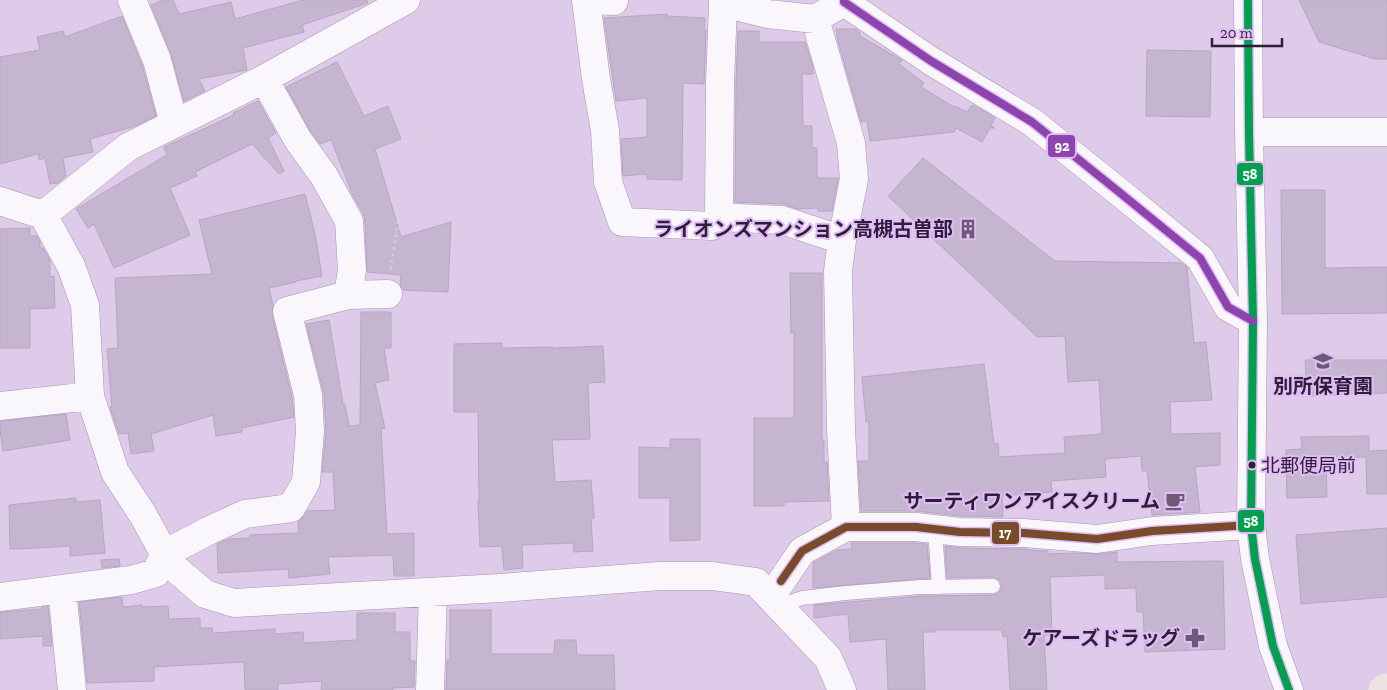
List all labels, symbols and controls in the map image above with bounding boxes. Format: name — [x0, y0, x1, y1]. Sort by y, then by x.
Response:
scale bar — [1212, 15, 1282, 47]
text: 20 m — [1220, 24, 1253, 42]
line badge: 92 — [1047, 134, 1076, 158]
text: 92 — [1054, 138, 1070, 155]
line badge: 58 — [1236, 162, 1264, 186]
text: 58 — [1243, 166, 1258, 183]
place label: ライオンズマンション高槻古曽部 — [653, 217, 953, 241]
building icon: ライオンズマンション高槻古曽部 — [957, 218, 979, 240]
school or university icon: 別所保育園 — [1312, 350, 1334, 372]
place label: 別所保育園 — [1273, 374, 1373, 398]
place label: 北郵便局前 — [1261, 454, 1356, 477]
marker: 北郵便局前 — [1247, 460, 1257, 470]
place label: サーティワンアイスクリーム — [903, 489, 1160, 513]
cafe icon: サーティワンアイスクリーム — [1164, 490, 1186, 512]
line badge: 58 — [1237, 509, 1265, 533]
text: 58 — [1244, 513, 1259, 530]
line badge: 17 — [991, 521, 1020, 545]
text: 17 — [999, 525, 1011, 542]
place label: ケアーズドラッグ — [1022, 626, 1180, 650]
pharmacy icon: ケアーズドラッグ — [1184, 627, 1206, 649]

